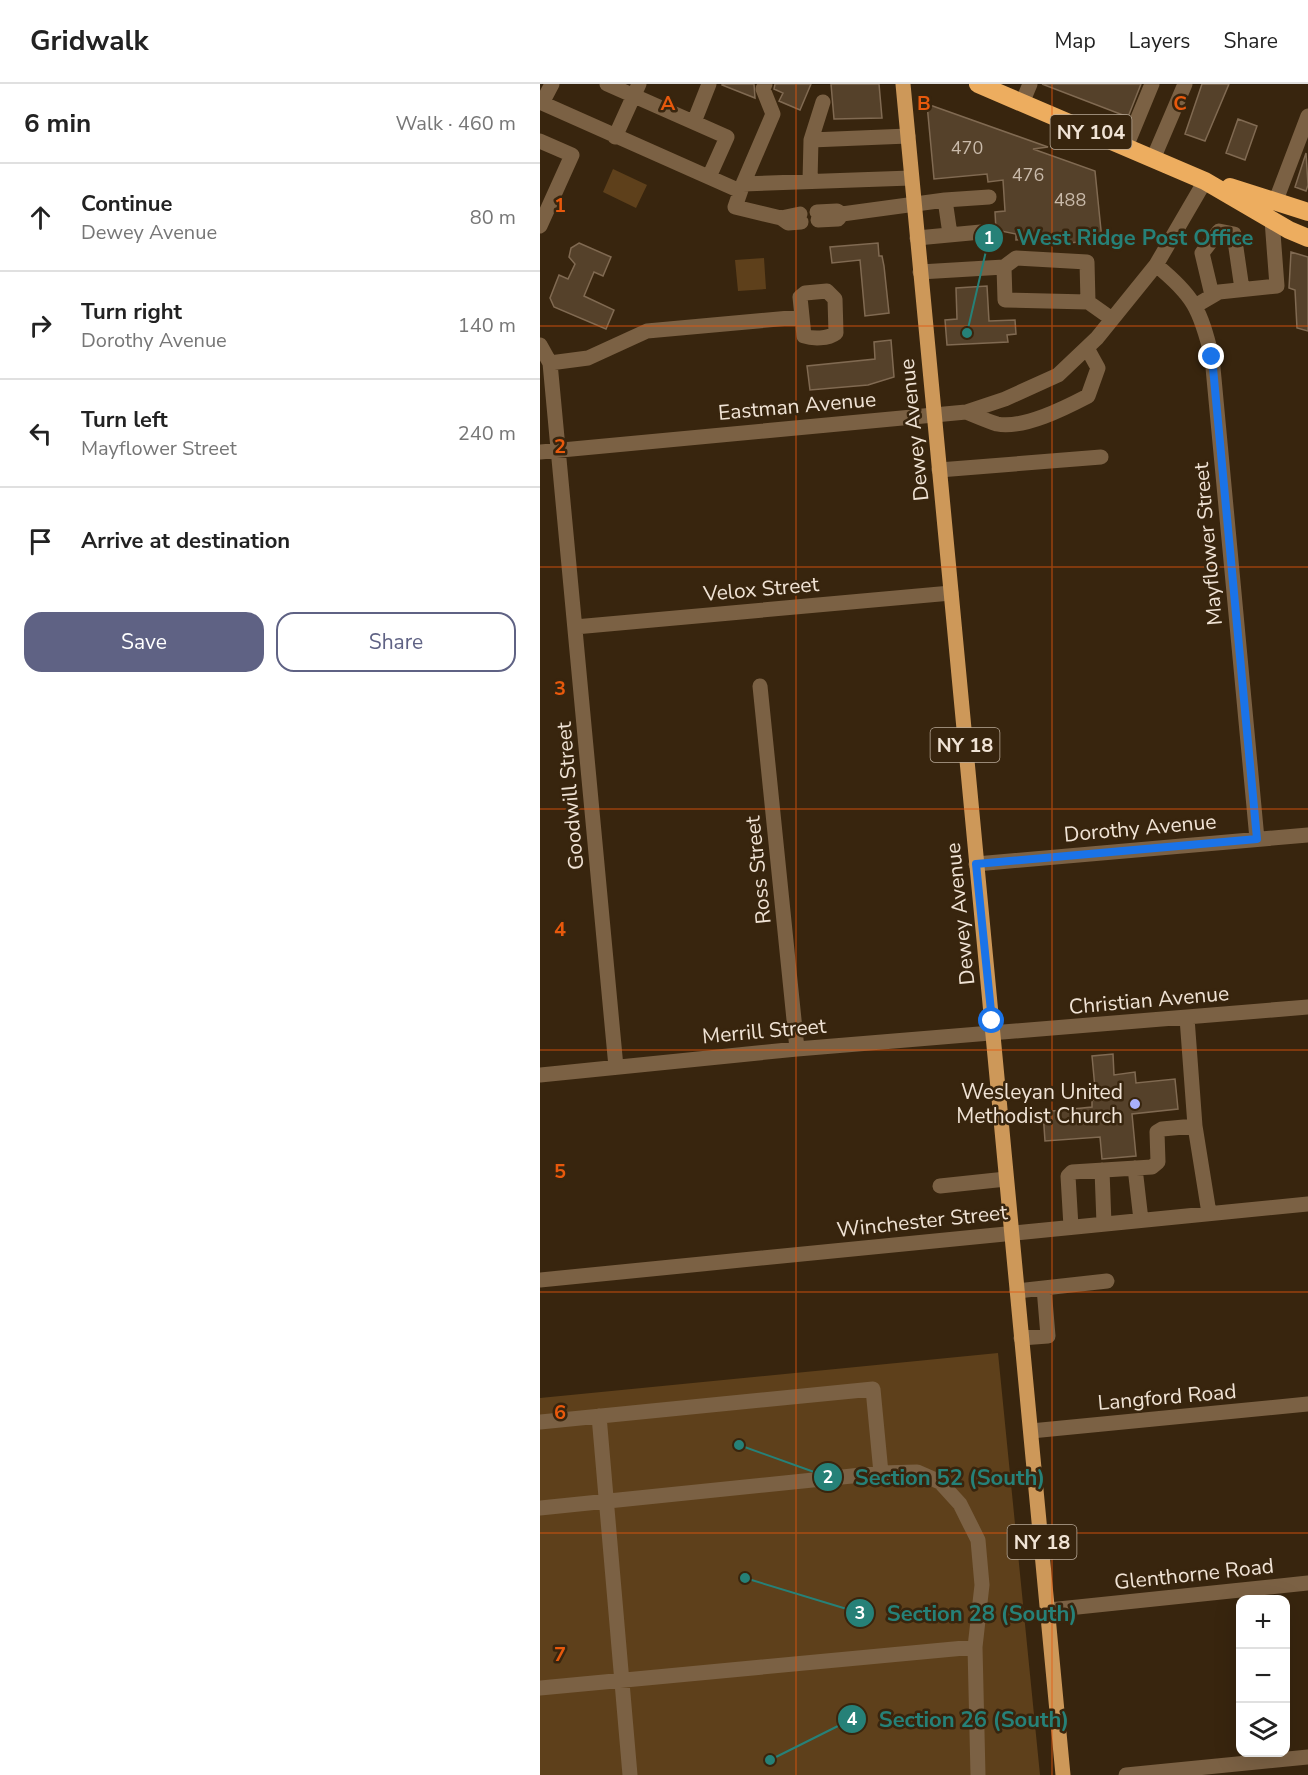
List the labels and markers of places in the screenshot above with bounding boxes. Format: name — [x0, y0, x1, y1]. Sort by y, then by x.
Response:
callout: West Ridge Post Office — [974, 218, 1265, 258]
place label: Wesleyan United Methodist Church — [956, 1078, 1123, 1130]
marker: Wesleyan United Methodist Church — [1128, 1097, 1142, 1111]
callout: Section 52 (South) — [813, 1457, 1057, 1497]
callout: Section 28 (South) — [845, 1593, 1089, 1633]
callout: Section 26 (South) — [837, 1699, 1081, 1739]

